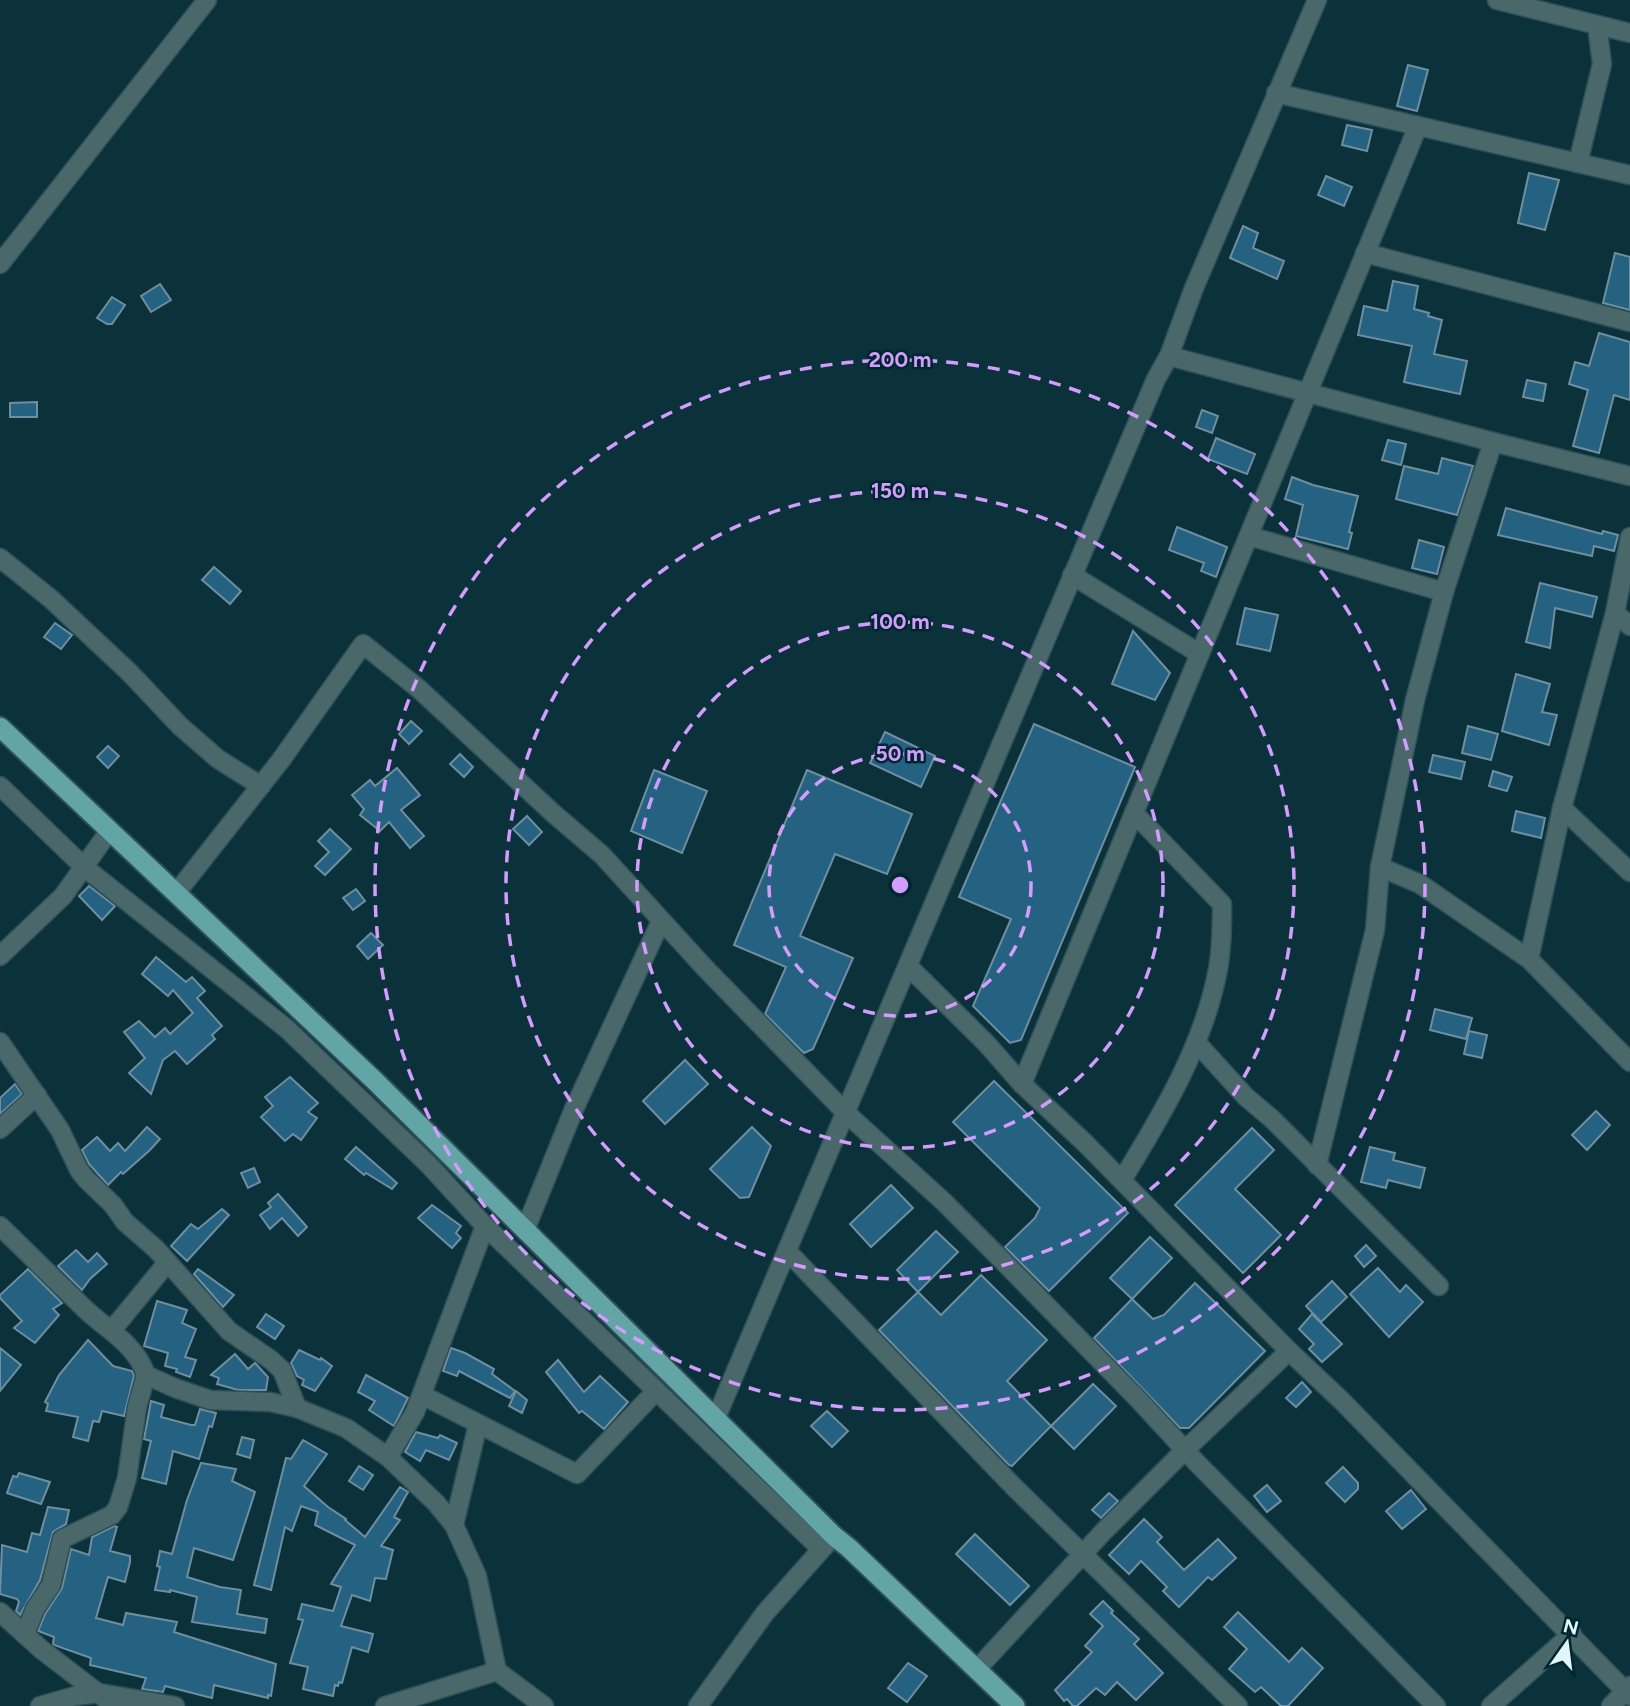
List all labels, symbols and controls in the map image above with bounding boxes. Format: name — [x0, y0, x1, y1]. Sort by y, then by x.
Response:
text: 200 m — [869, 347, 931, 372]
text: 150 m — [871, 478, 929, 503]
text: 100 m — [870, 609, 930, 634]
text: 50 m — [875, 741, 925, 766]
centre of rings — [888, 873, 912, 897]
north arrow — [1532, 1608, 1602, 1678]
text: N — [1561, 1614, 1581, 1640]

